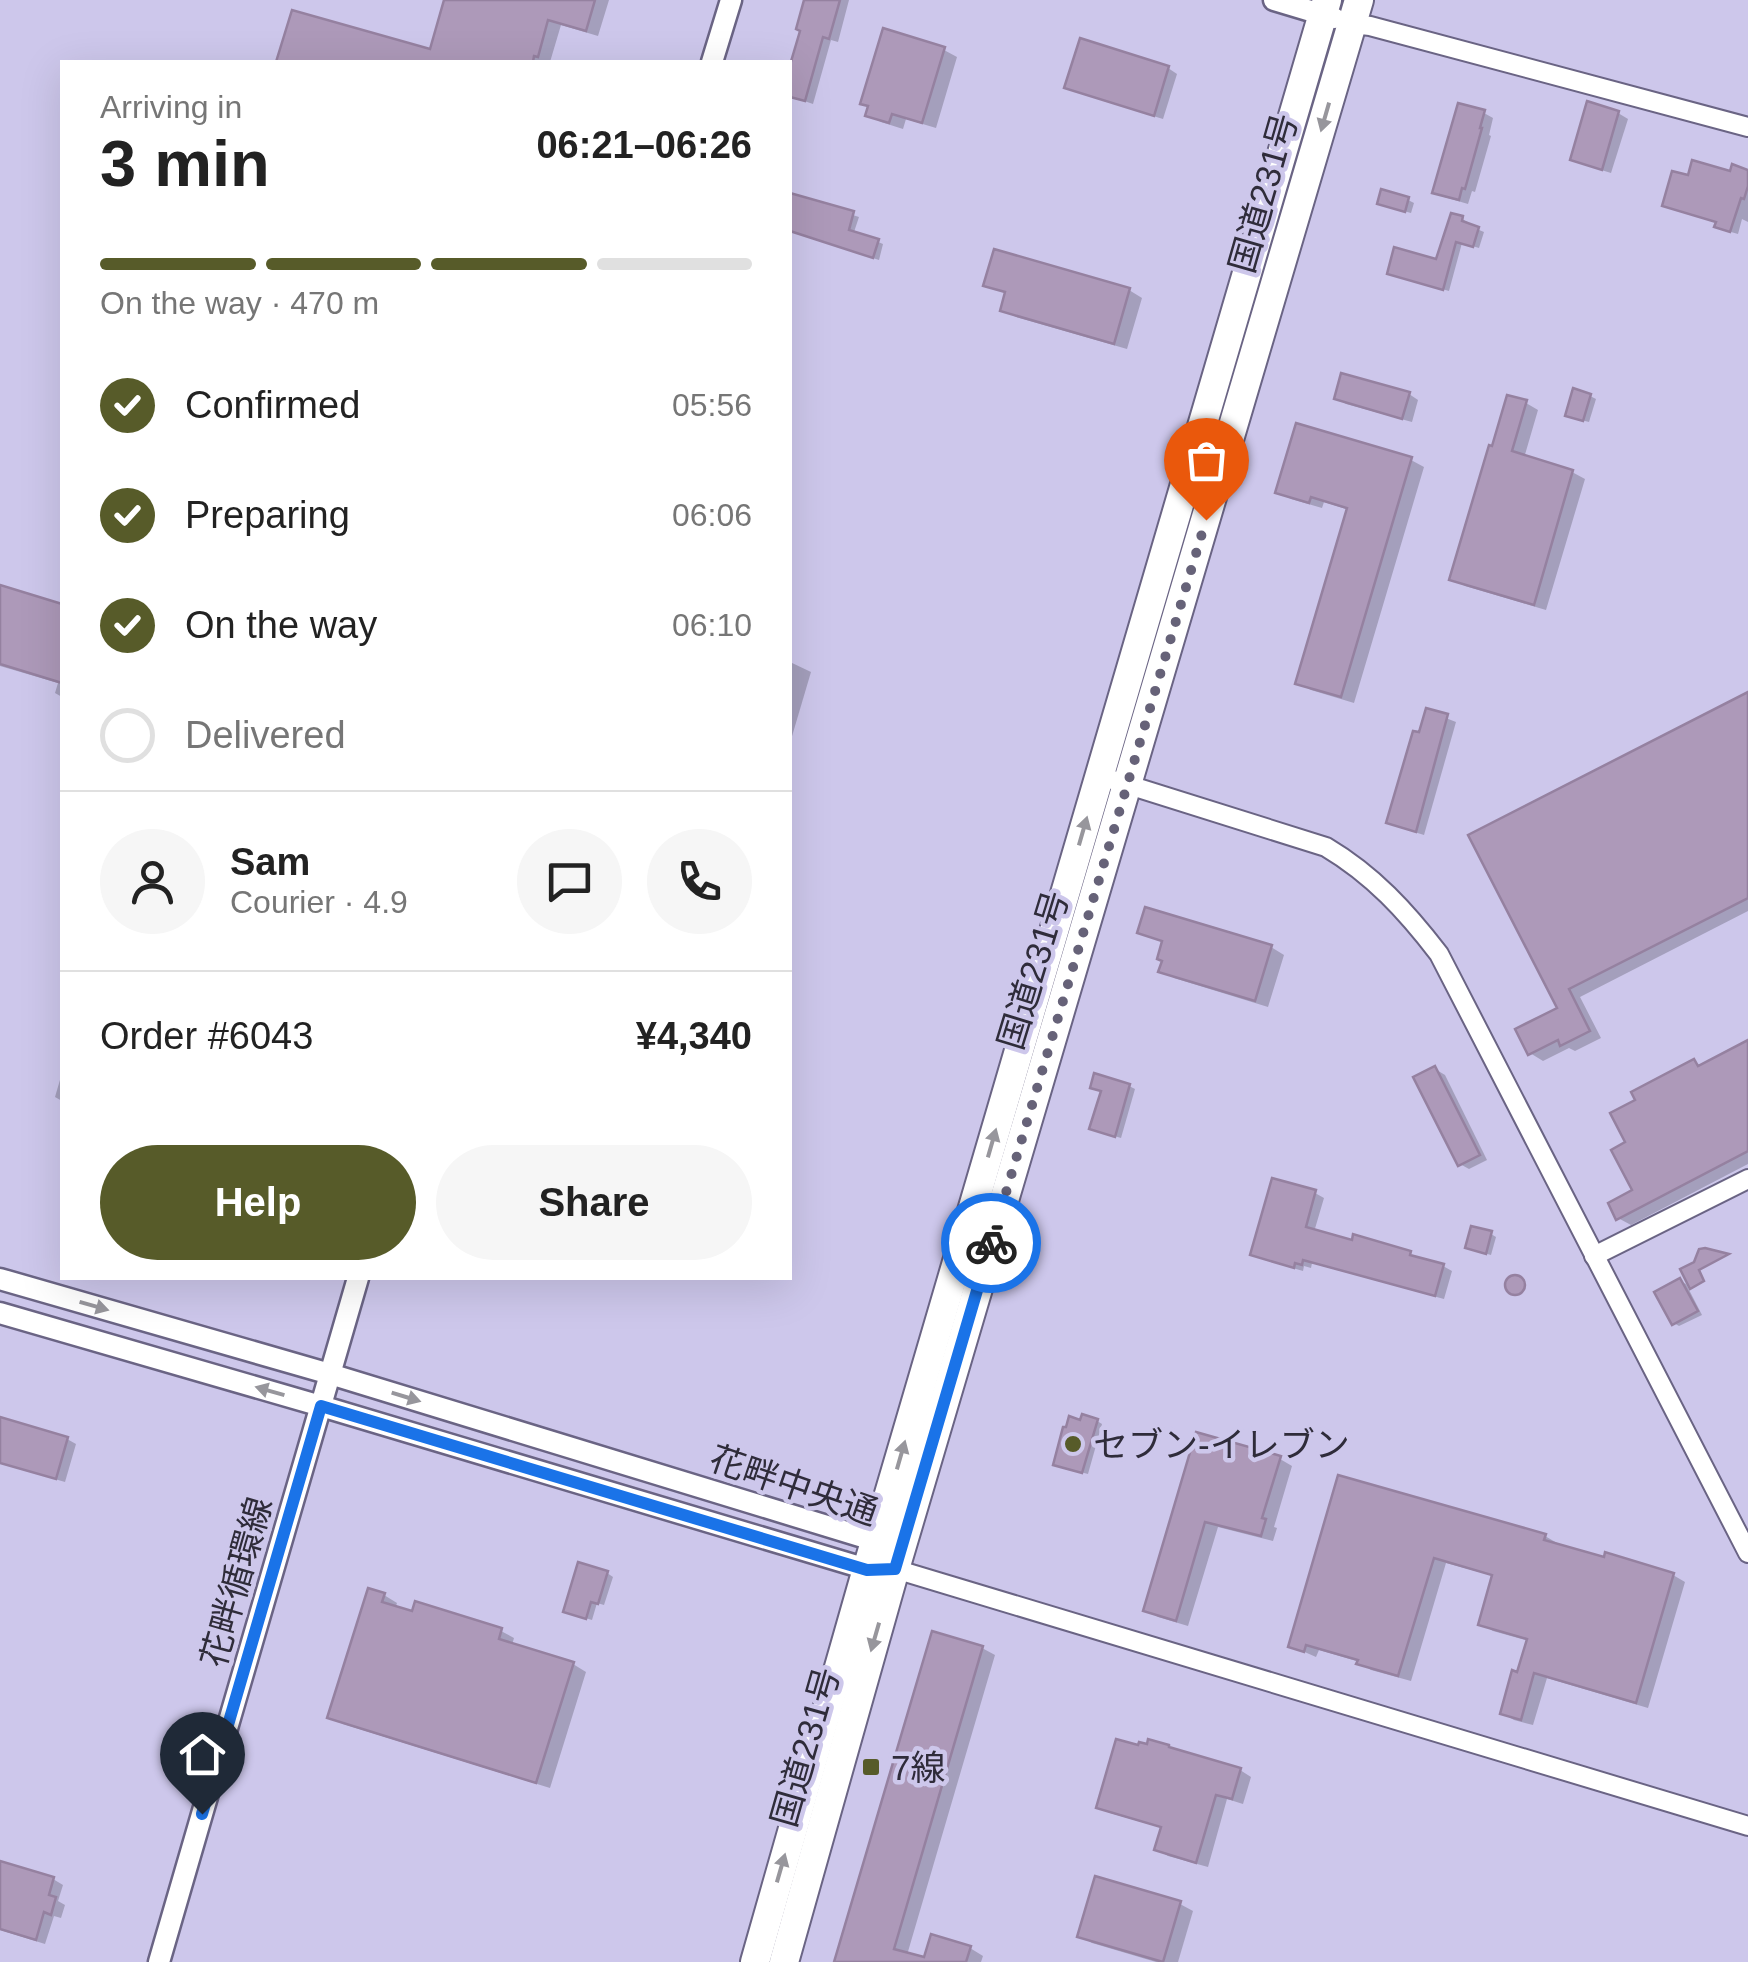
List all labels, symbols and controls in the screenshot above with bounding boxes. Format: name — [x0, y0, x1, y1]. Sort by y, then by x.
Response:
text: Arriving in — [100, 89, 242, 125]
one-way arrow — [1317, 102, 1332, 133]
street label: 国道231号 — [1222, 109, 1304, 277]
text: 06:21–06:26 — [536, 124, 752, 166]
text: 3 min — [100, 127, 270, 200]
text: On the way · 470 m — [100, 285, 379, 321]
icon: check — [100, 378, 155, 433]
text: Confirmed — [185, 384, 360, 426]
text: 05:56 — [672, 387, 752, 423]
pin — [1164, 418, 1249, 521]
icon: bag — [1179, 433, 1234, 488]
icon: check — [100, 488, 155, 543]
text: Preparing — [185, 494, 350, 536]
text: 06:06 — [672, 497, 752, 533]
icon: check — [100, 598, 155, 653]
text: On the way — [185, 604, 377, 646]
text: 06:10 — [672, 607, 752, 643]
text: Delivered — [185, 714, 346, 756]
one-way arrow — [1076, 816, 1091, 846]
button: person — [100, 829, 205, 934]
button: chat — [517, 829, 622, 934]
button: phone — [647, 829, 752, 934]
text: Sam — [230, 841, 310, 883]
text: Courier · 4.9 — [230, 884, 408, 920]
street label: 国道231号 — [990, 886, 1076, 1054]
text: Order #6043 — [100, 1015, 313, 1057]
text: ¥4,340 — [636, 1015, 752, 1057]
one-way arrow — [985, 1127, 1000, 1158]
button: Help — [100, 1145, 416, 1260]
button: Share — [436, 1145, 752, 1260]
courier — [941, 1193, 1041, 1293]
icon: bike — [964, 1216, 1019, 1271]
one-way arrow — [78, 1298, 109, 1314]
one-way arrow — [255, 1383, 285, 1398]
one-way arrow — [391, 1390, 421, 1405]
place label: セブン-イレブン — [1093, 1425, 1350, 1464]
marker: セブン-イレブン — [1062, 1433, 1084, 1455]
street label: 花畔中央通 — [705, 1438, 883, 1532]
one-way arrow — [894, 1439, 909, 1470]
street label: 花畔循環線 — [193, 1493, 279, 1671]
one-way arrow — [867, 1622, 882, 1653]
street label: 国道231号 — [764, 1663, 846, 1831]
pin — [160, 1712, 245, 1815]
icon: home — [175, 1727, 230, 1782]
place label: 7線 — [891, 1748, 945, 1787]
marker: 7線 — [860, 1756, 882, 1778]
one-way arrow — [774, 1852, 790, 1883]

